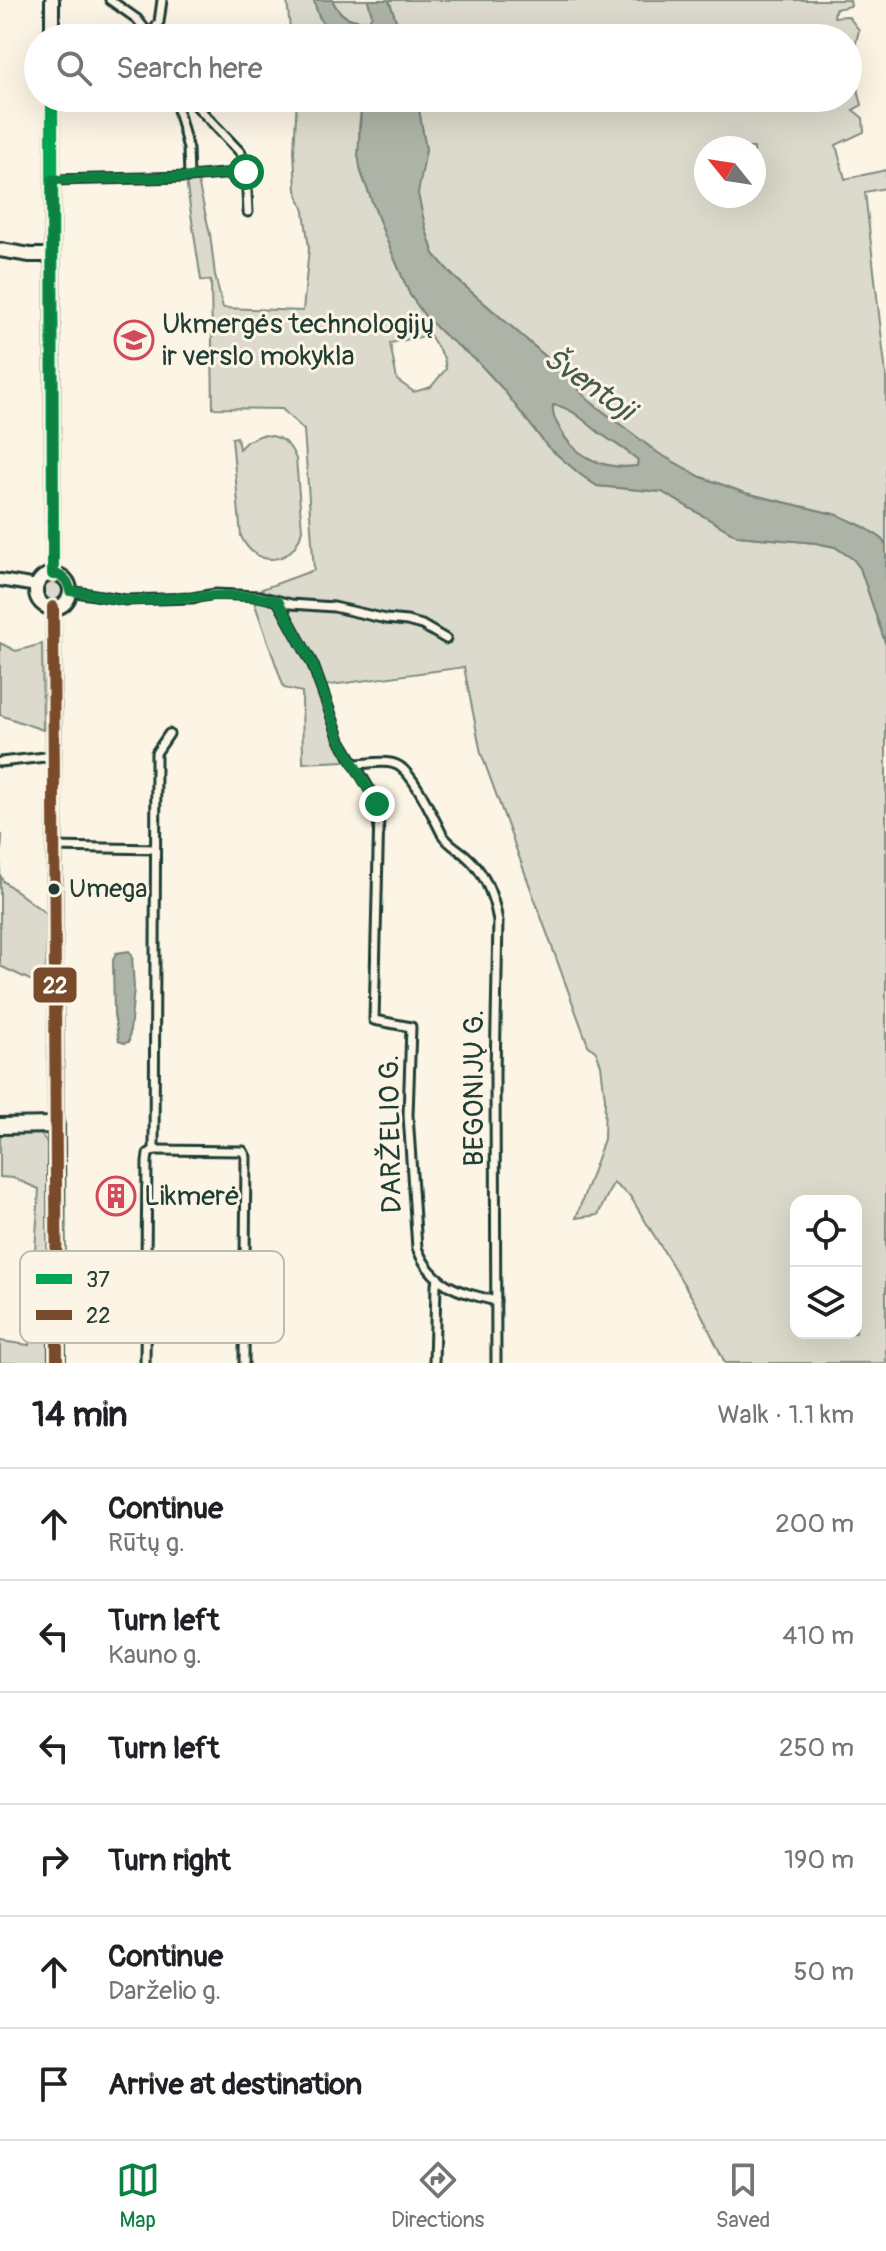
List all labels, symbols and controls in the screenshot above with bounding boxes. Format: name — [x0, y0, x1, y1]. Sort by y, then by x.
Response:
search box — [24, 24, 862, 112]
icon: search — [52, 46, 96, 90]
text: Search here — [116, 50, 263, 87]
north arrow — [694, 136, 766, 208]
route start — [228, 154, 264, 190]
place label: Ukmergės technologijų ir verslo mokykla — [162, 307, 435, 374]
school or university icon: Ukmergės technologijų ir verslo mokykla — [113, 319, 155, 361]
water label: Šventoji — [536, 339, 646, 431]
route end — [359, 786, 395, 822]
place label: Umega — [69, 873, 147, 905]
marker: Umega — [46, 881, 62, 897]
line badge: 22 — [32, 966, 78, 1004]
text: 22 — [43, 972, 67, 1000]
street label: BEGONIJŲ G. — [457, 1010, 492, 1166]
street label: DARŽELIO G. — [372, 1054, 410, 1214]
building icon: Likmerė — [95, 1175, 137, 1217]
place label: Likmerė — [144, 1179, 240, 1214]
map controls — [790, 1195, 862, 1339]
button: locate — [790, 1195, 862, 1267]
legend — [20, 1251, 284, 1343]
text: 37 — [86, 1266, 110, 1294]
button: layers — [790, 1267, 862, 1339]
text: 22 — [86, 1302, 111, 1330]
text: 14 min — [32, 1394, 128, 1437]
text: Walk · 1.1 km — [717, 1399, 854, 1431]
text: Continue — [108, 1490, 223, 1527]
icon: ahead — [32, 1502, 76, 1546]
text: 200 m — [775, 1508, 854, 1540]
text: Rūtų g. — [108, 1527, 185, 1559]
text: Turn left — [108, 1602, 219, 1639]
icon: left — [32, 1614, 76, 1658]
text: 410 m — [782, 1620, 854, 1652]
text: Kauno g. — [108, 1639, 202, 1671]
icon: left — [32, 1726, 76, 1770]
text: Turn left — [108, 1730, 219, 1767]
text: 250 m — [779, 1732, 854, 1764]
icon: right — [32, 1838, 76, 1882]
text: Turn right — [108, 1842, 231, 1879]
text: 190 m — [784, 1844, 854, 1876]
text: Continue — [108, 1938, 223, 1975]
icon: ahead — [32, 1950, 76, 1994]
text: 50 m — [793, 1956, 854, 1988]
text: Darželio g. — [108, 1975, 221, 2007]
icon: arrive — [32, 2062, 76, 2106]
text: Arrive at destination — [108, 2066, 362, 2103]
tab: Map — [116, 2158, 160, 2234]
tab: Directions — [391, 2158, 484, 2234]
tab: Saved — [716, 2158, 770, 2234]

